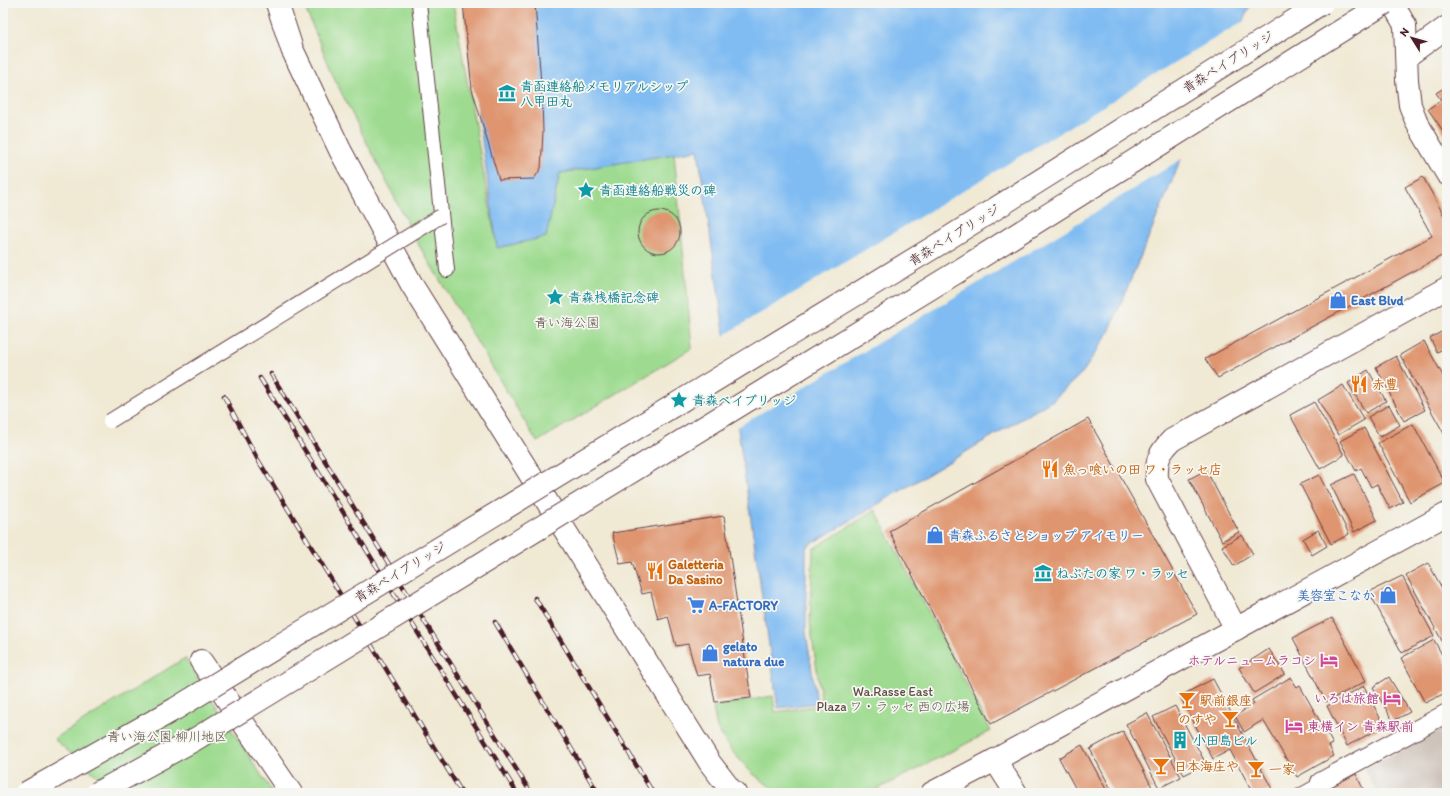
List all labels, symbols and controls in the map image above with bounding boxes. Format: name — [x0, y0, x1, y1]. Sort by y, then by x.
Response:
north arrow — [1392, 18, 1432, 58]
text: N — [1397, 25, 1412, 39]
street label: 青森ベイブリッジ — [1180, 28, 1276, 96]
place label: 青函連絡船メモリアルシップ 八甲田丸 — [520, 79, 688, 109]
museum icon: 青函連絡船メモリアルシップ 八甲田丸 — [497, 83, 517, 103]
place icon: 青函連絡船戦災の碑 — [576, 180, 596, 200]
place label: 青函連絡船戦災の碑 — [599, 183, 716, 198]
street label: 青森ベイブリッジ — [906, 201, 1002, 269]
place icon: 青森桟橋記念碑 — [545, 287, 565, 307]
place label: 青森桟橋記念碑 — [568, 290, 659, 305]
shop icon: East Blvd — [1328, 290, 1348, 310]
place label: East Blvd — [1351, 293, 1405, 308]
park label: 青い海公園 — [534, 315, 600, 330]
restaurant icon: 赤豊 — [1349, 374, 1369, 394]
place label: 赤豊 — [1372, 377, 1398, 392]
place icon: 青森ベイブリッジ — [669, 390, 689, 410]
place label: 青森ベイブリッジ — [692, 393, 796, 408]
restaurant icon: 魚っ喰いの田 ワ・ラッセ店 — [1040, 459, 1060, 479]
place label: 魚っ喰いの田 ワ・ラッセ店 — [1063, 462, 1222, 477]
shop icon: 青森ふるさとショップ アイモリー — [925, 525, 945, 545]
place label: 青森ふるさとショップ アイモリー — [948, 528, 1144, 543]
street label: 青森ベイブリッジ — [352, 539, 448, 605]
place label: Galetteria Da Sasino — [668, 557, 724, 587]
restaurant icon: Galetteria Da Sasino — [645, 561, 665, 581]
museum icon: ねぶたの家 ワ・ラッセ — [1033, 563, 1053, 583]
place label: ねぶたの家 ワ・ラッセ — [1056, 566, 1189, 581]
shop icon: 美容室こなか — [1378, 585, 1398, 605]
place label: 美容室こなか — [1297, 588, 1375, 603]
supermarket icon: A-FACTORY — [686, 595, 706, 615]
place label: A-FACTORY — [708, 598, 778, 613]
place label: gelato natura due — [722, 639, 784, 669]
shop icon: gelato natura due — [700, 643, 720, 663]
hotel icon: ホテルニュームラコシ — [1319, 650, 1339, 670]
place label: ホテルニュームラコシ — [1188, 653, 1316, 668]
park label: Wa.Rasse East Plaza ワ・ラッセ 西の広場 — [816, 684, 970, 714]
hotel icon: いろは旅館 — [1382, 688, 1402, 708]
bar icon: 駅前銀座 — [1177, 690, 1197, 710]
place label: いろは旅館 — [1314, 691, 1379, 706]
place label: 駅前銀座 — [1200, 693, 1252, 708]
bar icon: のすや — [1220, 709, 1240, 729]
place label: のすや — [1178, 712, 1217, 727]
hotel icon: 東横イン 青森駅前 — [1284, 716, 1304, 736]
place label: 東横イン 青森駅前 — [1307, 719, 1414, 734]
park label: 青い海公園 柳川地区 — [107, 729, 227, 744]
building icon: 小田島ビル — [1170, 730, 1190, 750]
place label: 小田島ビル — [1193, 733, 1258, 748]
bar icon: 日本海庄や — [1151, 756, 1171, 776]
place label: 日本海庄や — [1174, 759, 1239, 774]
bar icon: 一家 — [1246, 759, 1266, 779]
place label: 一家 — [1269, 762, 1295, 777]

